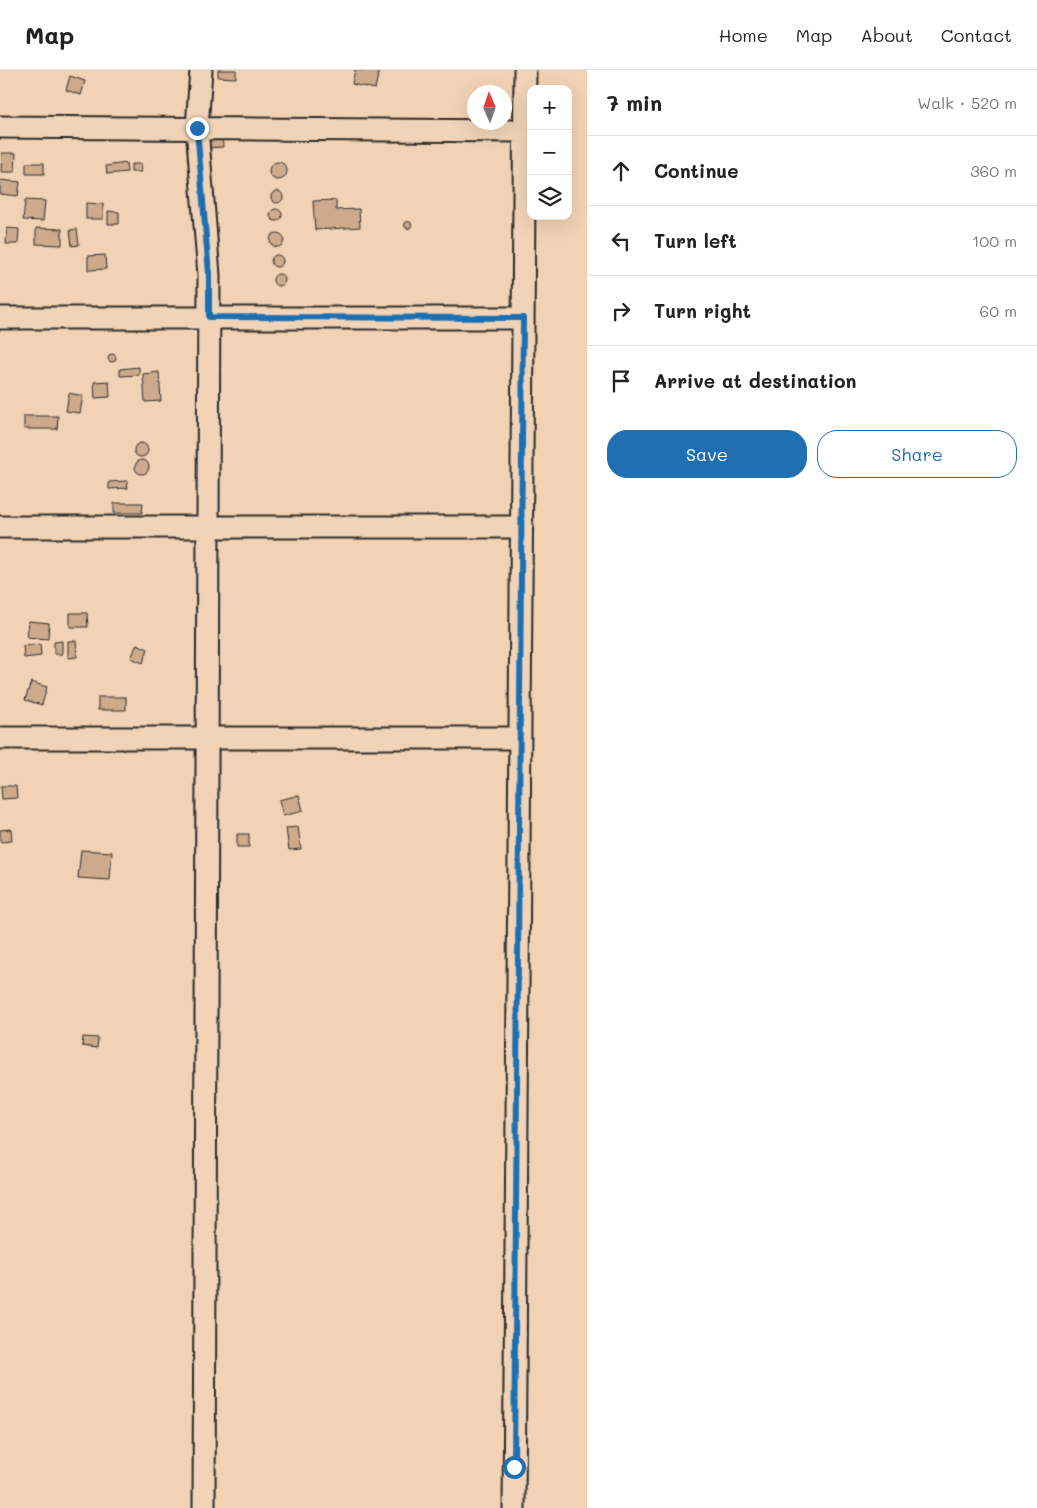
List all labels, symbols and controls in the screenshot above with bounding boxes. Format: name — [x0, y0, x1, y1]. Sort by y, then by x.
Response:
text: Map — [25, 19, 74, 50]
text: Home — [719, 23, 768, 47]
text: Map — [796, 23, 832, 47]
text: About — [860, 23, 913, 47]
text: Contact — [941, 23, 1012, 47]
north arrow — [467, 85, 512, 130]
map controls — [527, 85, 572, 220]
button: + — [527, 85, 572, 130]
text: 7 min — [607, 89, 662, 116]
text: Walk · 520 m — [917, 92, 1017, 113]
route end — [186, 117, 209, 140]
button: − — [527, 130, 572, 175]
icon: ahead — [607, 157, 635, 185]
text: Continue — [654, 158, 739, 183]
text: 360 m — [970, 160, 1017, 181]
button: layers — [527, 175, 572, 220]
icon: left — [607, 227, 635, 255]
text: Turn left — [654, 228, 737, 253]
text: 100 m — [972, 230, 1017, 251]
icon: right — [607, 297, 635, 325]
text: Turn right — [654, 298, 751, 323]
text: 60 m — [980, 300, 1017, 321]
icon: arrive — [607, 367, 635, 395]
text: Arrive at destination — [654, 368, 857, 393]
button: Save — [607, 430, 807, 478]
button: Share — [817, 430, 1017, 478]
route start — [503, 1456, 526, 1479]

